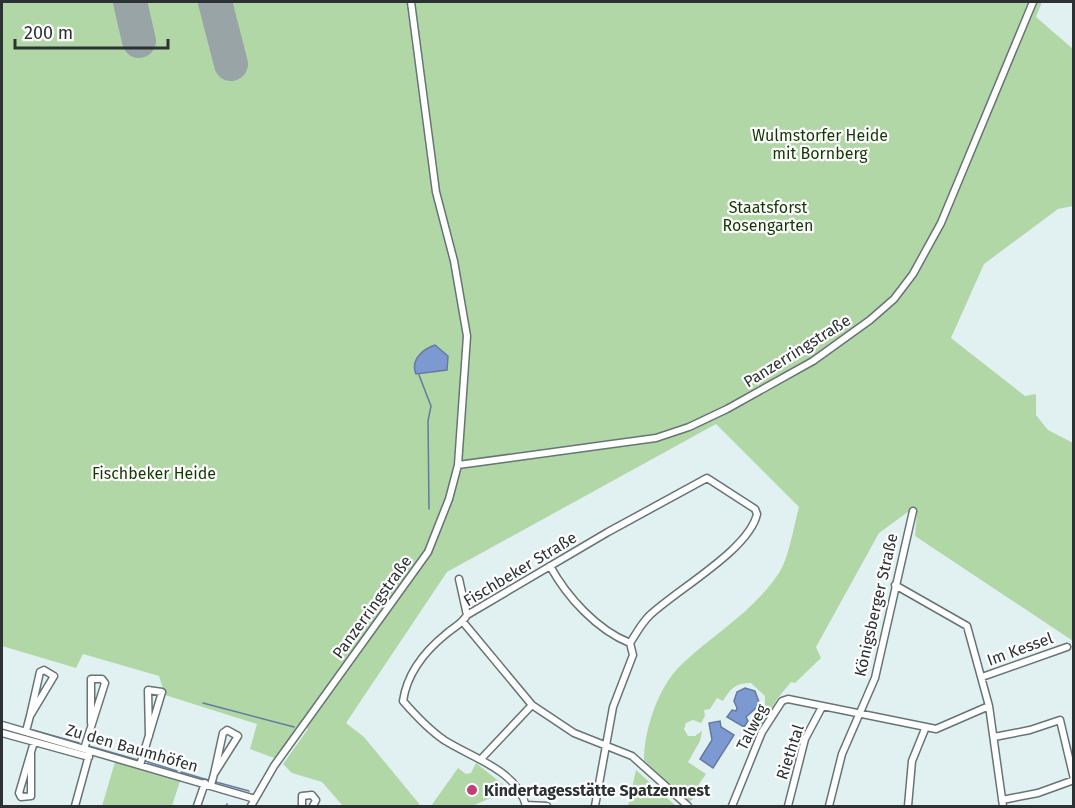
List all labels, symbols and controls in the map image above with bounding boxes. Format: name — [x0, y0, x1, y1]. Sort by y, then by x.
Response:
scale bar — [15, 12, 168, 50]
text: 200 m — [24, 22, 73, 44]
park label: Wulmstorfer Heide mit Bornberg — [752, 126, 888, 163]
park label: Staatsforst Rosengarten — [723, 198, 813, 235]
street label: Panzerringstraße — [740, 311, 854, 391]
park label: Fischbeker Heide — [92, 464, 216, 483]
street label: Fischbeker Straße — [460, 528, 580, 610]
street label: Königsberger Straße — [850, 531, 902, 679]
street label: Panzerringstraße — [328, 552, 416, 662]
street label: Im Kessel — [984, 628, 1056, 670]
street label: Talweg — [732, 700, 772, 753]
street label: Zu den Baumhöfen — [64, 720, 200, 776]
street label: Riethtal — [772, 722, 808, 782]
place label: Kindertagesstätte Spatzennest — [484, 781, 711, 800]
marker: Kindertagesstätte Spatzennest — [465, 783, 479, 797]

